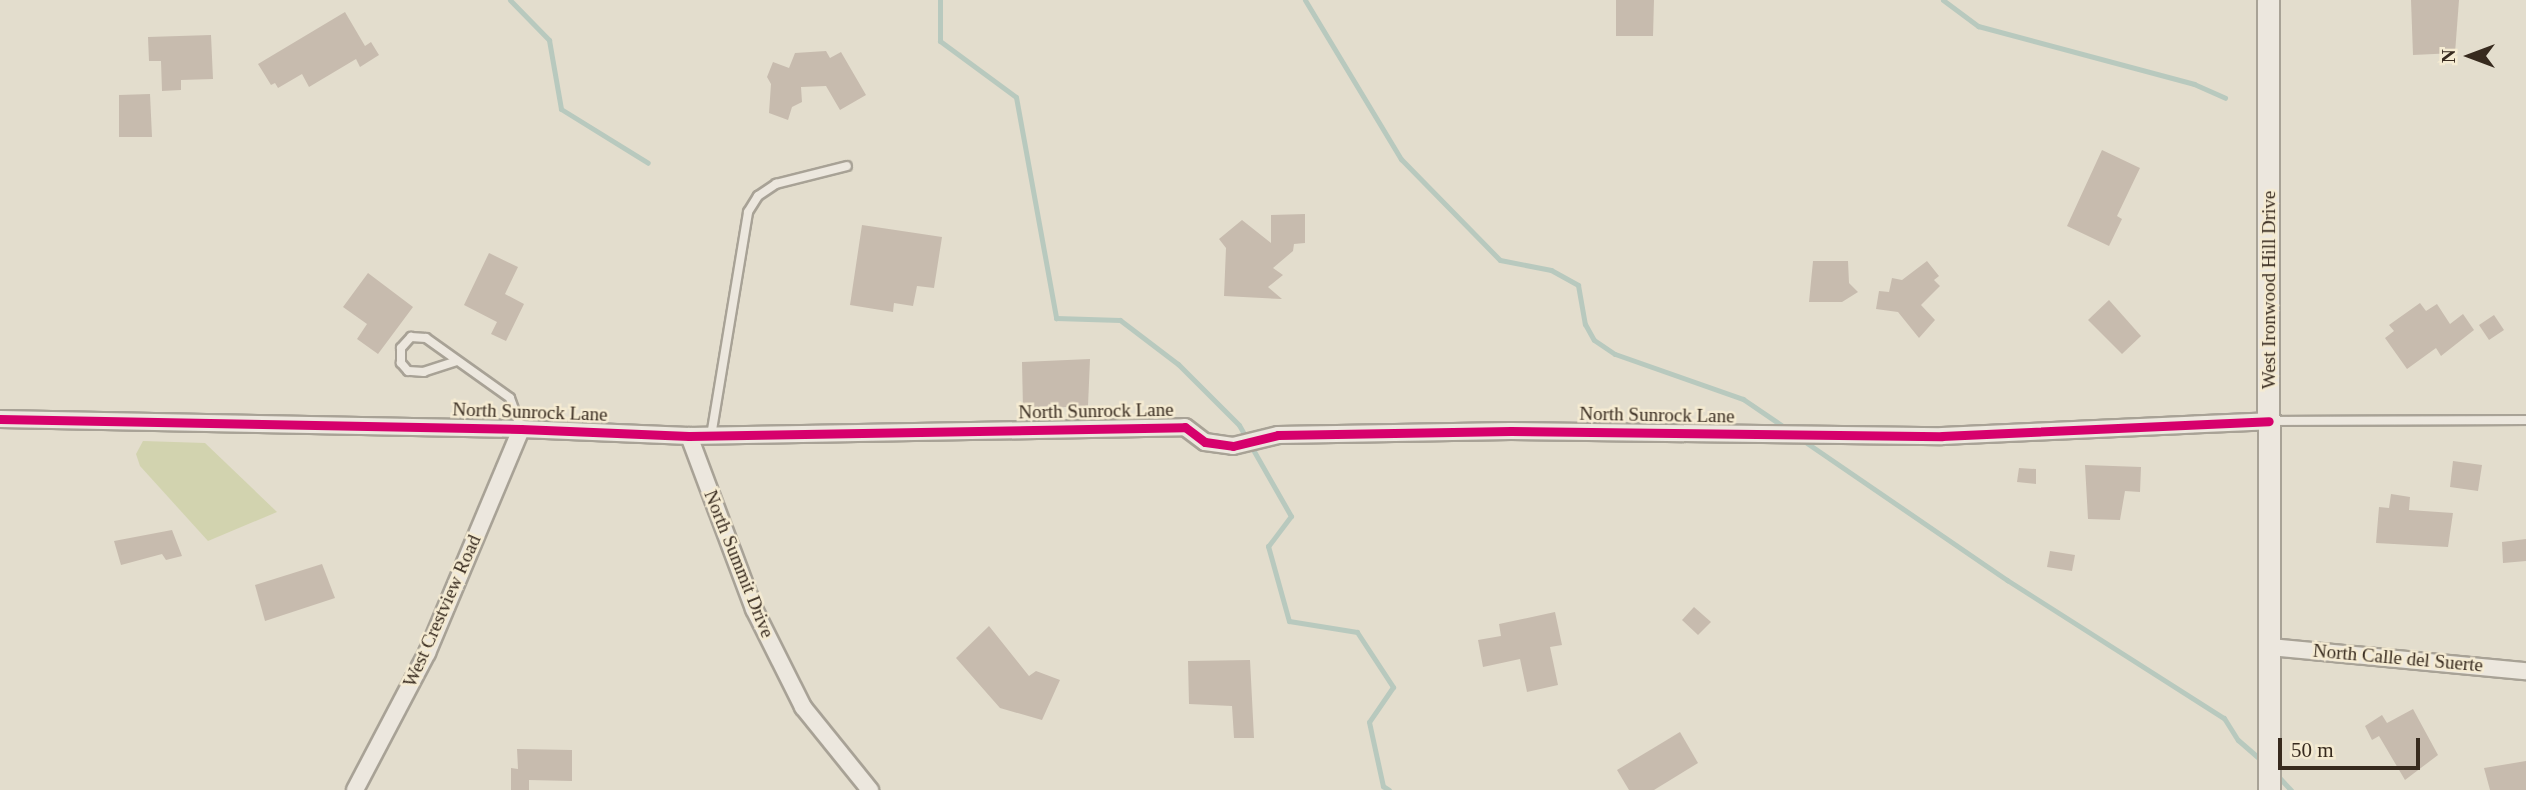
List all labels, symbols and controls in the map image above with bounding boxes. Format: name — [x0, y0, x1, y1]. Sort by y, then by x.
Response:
north arrow — [2435, 21, 2505, 91]
text: N — [2438, 49, 2459, 63]
street label: West Ironwood Hill Drive — [2258, 191, 2280, 389]
street label: North Sunrock Lane — [452, 398, 608, 426]
street label: North Sunrock Lane — [1018, 398, 1174, 424]
street label: North Sunrock Lane — [1579, 402, 1735, 428]
street label: North Summit Drive — [699, 487, 779, 641]
street label: West Crestview Road — [398, 531, 486, 691]
street label: North Calle del Suerte — [2312, 639, 2484, 677]
scale bar — [2281, 724, 2423, 768]
text: 50 m — [2291, 738, 2334, 762]

